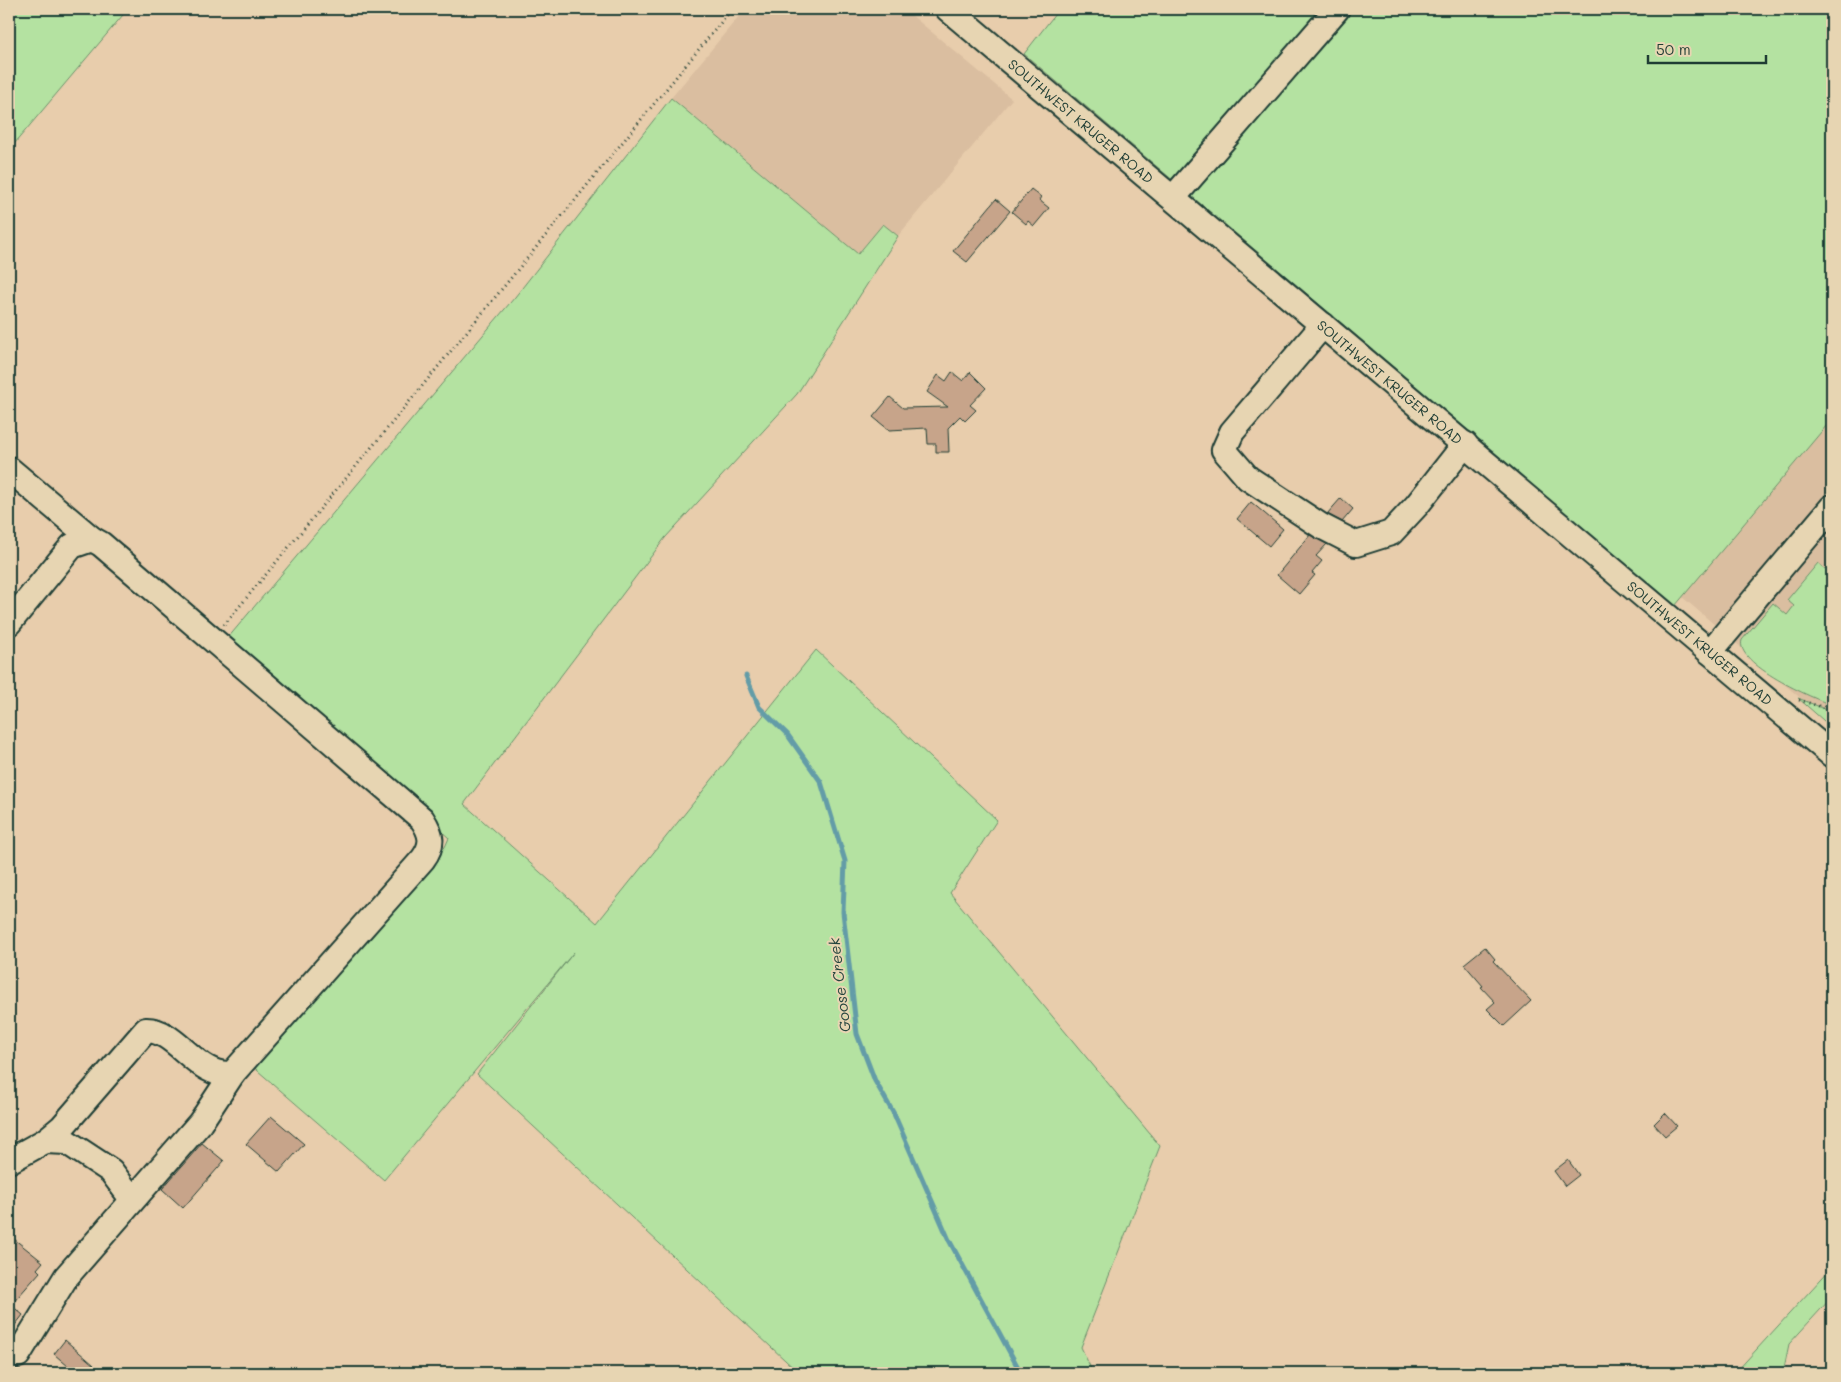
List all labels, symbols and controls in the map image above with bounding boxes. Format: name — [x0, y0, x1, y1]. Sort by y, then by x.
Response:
scale bar — [1648, 32, 1766, 64]
text: 50 m — [1656, 39, 1691, 59]
street label: SOUTHWEST KRUGER ROAD — [1004, 54, 1158, 188]
street label: SOUTHWEST KRUGER ROAD — [1313, 315, 1467, 449]
street label: SOUTHWEST KRUGER ROAD — [1623, 576, 1777, 710]
water label: Goose Creek — [823, 936, 855, 1033]

